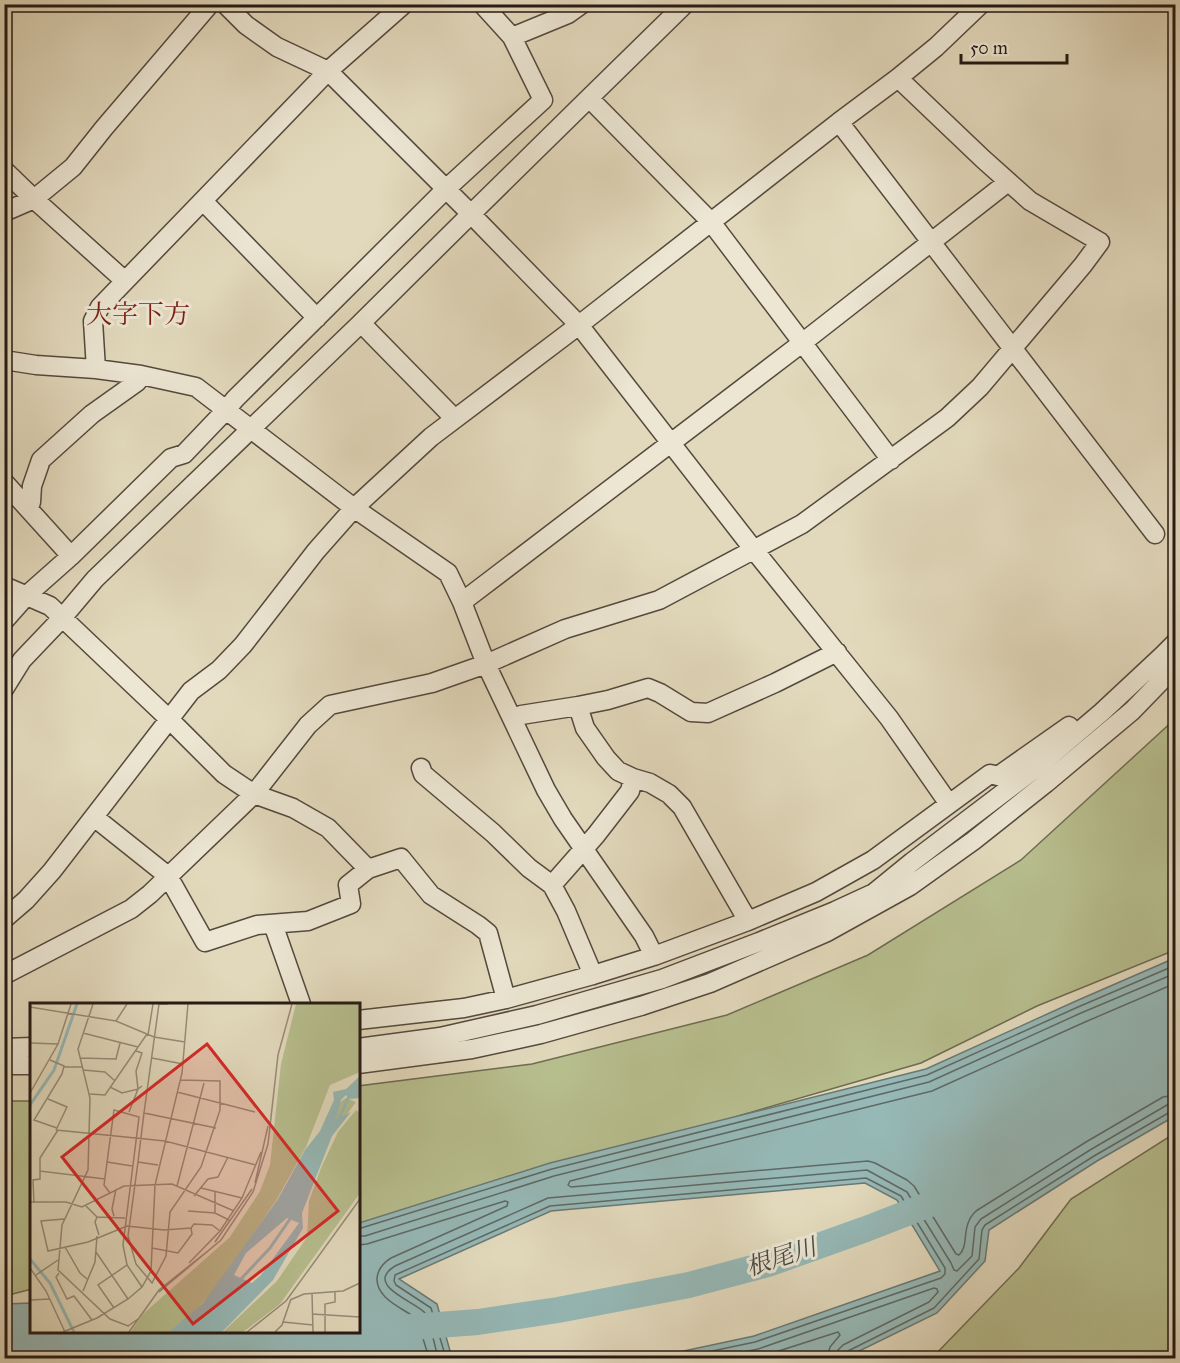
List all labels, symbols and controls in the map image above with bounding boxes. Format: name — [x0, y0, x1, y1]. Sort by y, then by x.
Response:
scale bar — [961, 27, 1068, 65]
text: 50 m — [970, 37, 1008, 59]
district label: 大字下方 — [86, 298, 190, 330]
inset map — [30, 1003, 360, 1333]
water label: 根尾川 — [742, 1231, 823, 1282]

